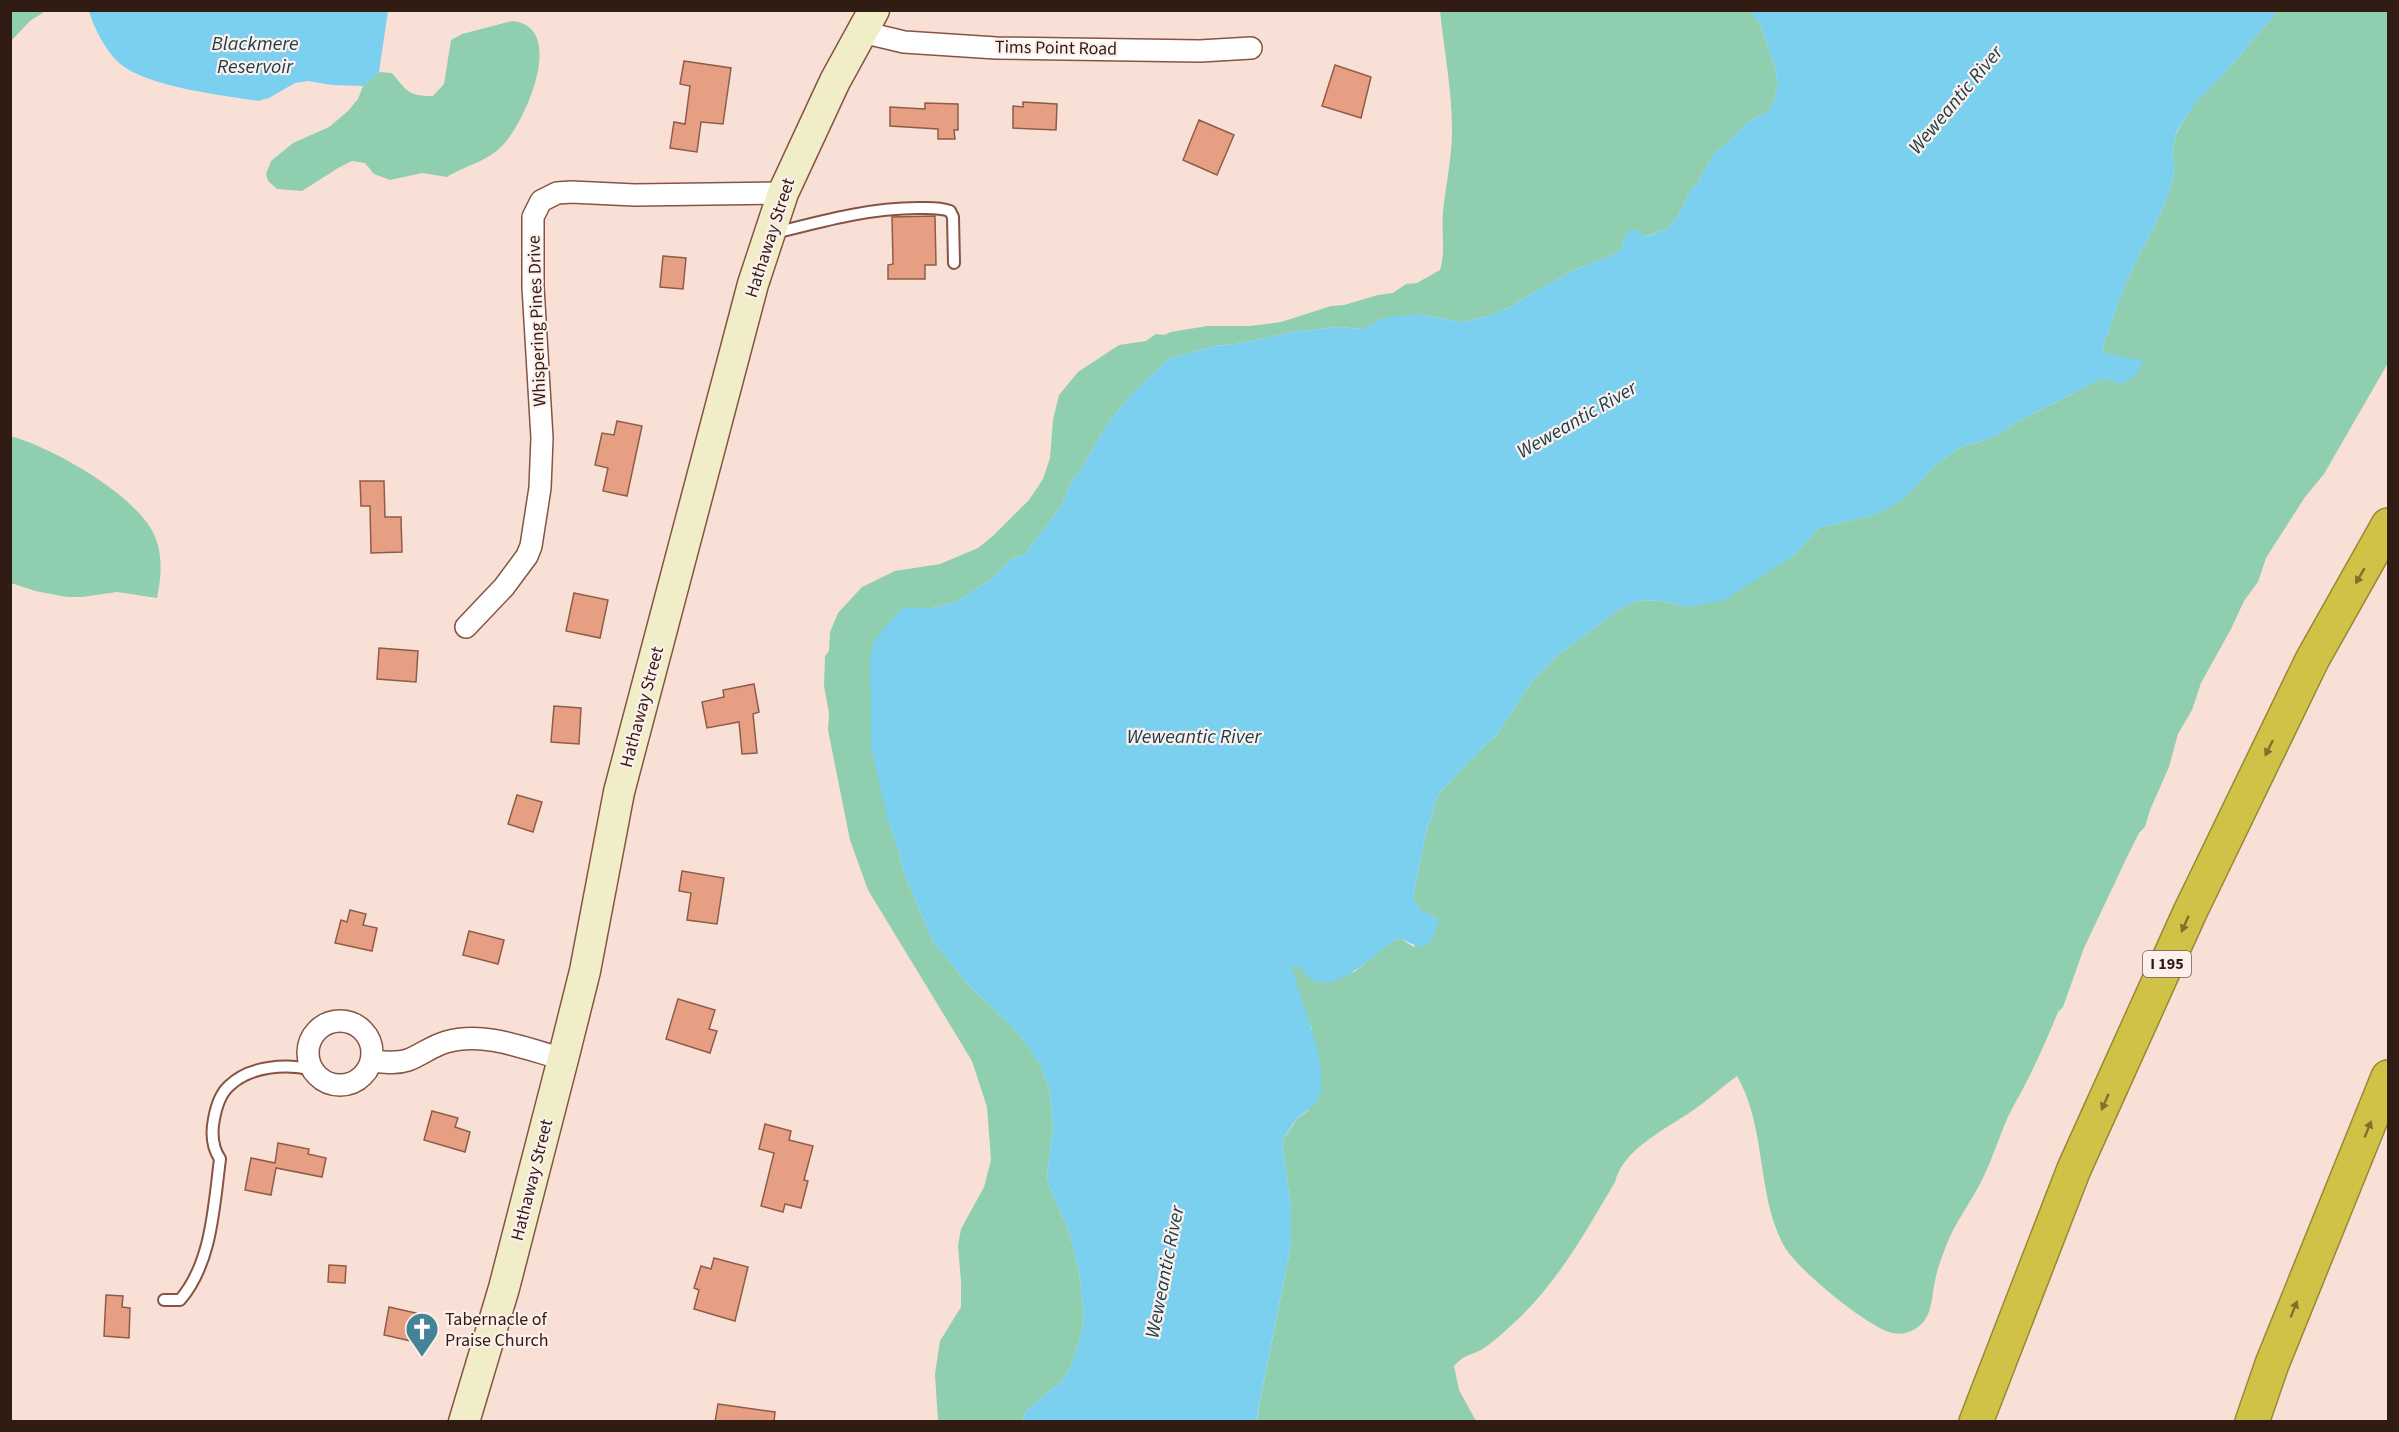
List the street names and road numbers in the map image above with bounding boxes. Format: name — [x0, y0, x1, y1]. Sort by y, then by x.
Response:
street label: Tims Point Road — [995, 34, 1117, 62]
street label: Hathaway Street — [739, 175, 801, 301]
street label: Whispering Pines Drive — [522, 235, 552, 407]
street label: Hathaway Street — [614, 644, 670, 770]
road number: I 195 — [2143, 951, 2191, 977]
street label: Hathaway Street — [505, 1117, 559, 1243]

